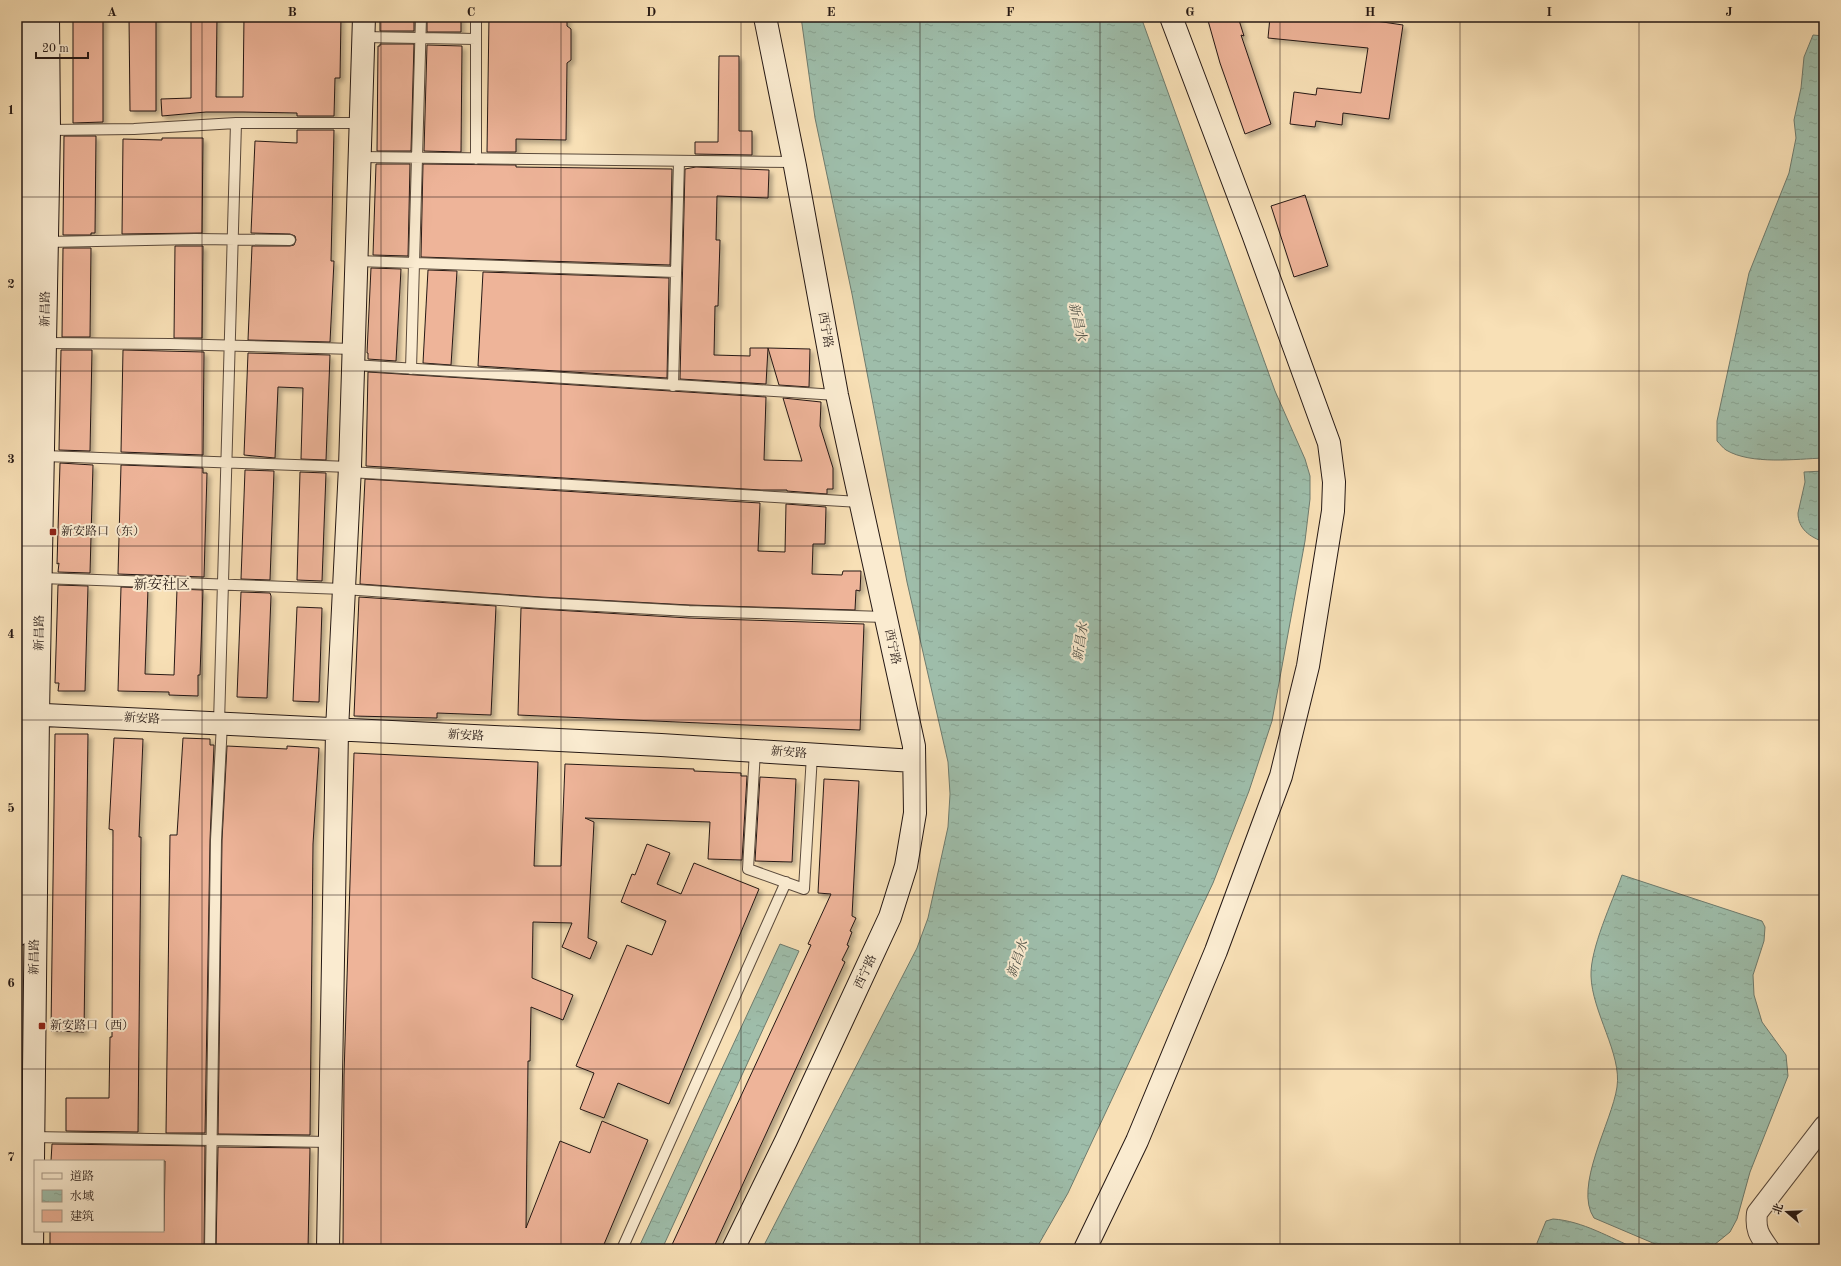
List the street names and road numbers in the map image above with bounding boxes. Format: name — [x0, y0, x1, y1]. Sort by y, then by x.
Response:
street label: 新昌路 — [38, 291, 52, 327]
street label: 西宁路 — [816, 311, 836, 349]
street label: 新昌路 — [32, 615, 46, 651]
street label: 西宁路 — [882, 628, 904, 666]
street label: 新安路 — [124, 710, 160, 726]
street label: 新安路 — [448, 727, 484, 743]
street label: 新安路 — [771, 744, 808, 760]
street label: 新昌路 — [27, 939, 41, 975]
street label: 西宁路 — [851, 952, 879, 991]

